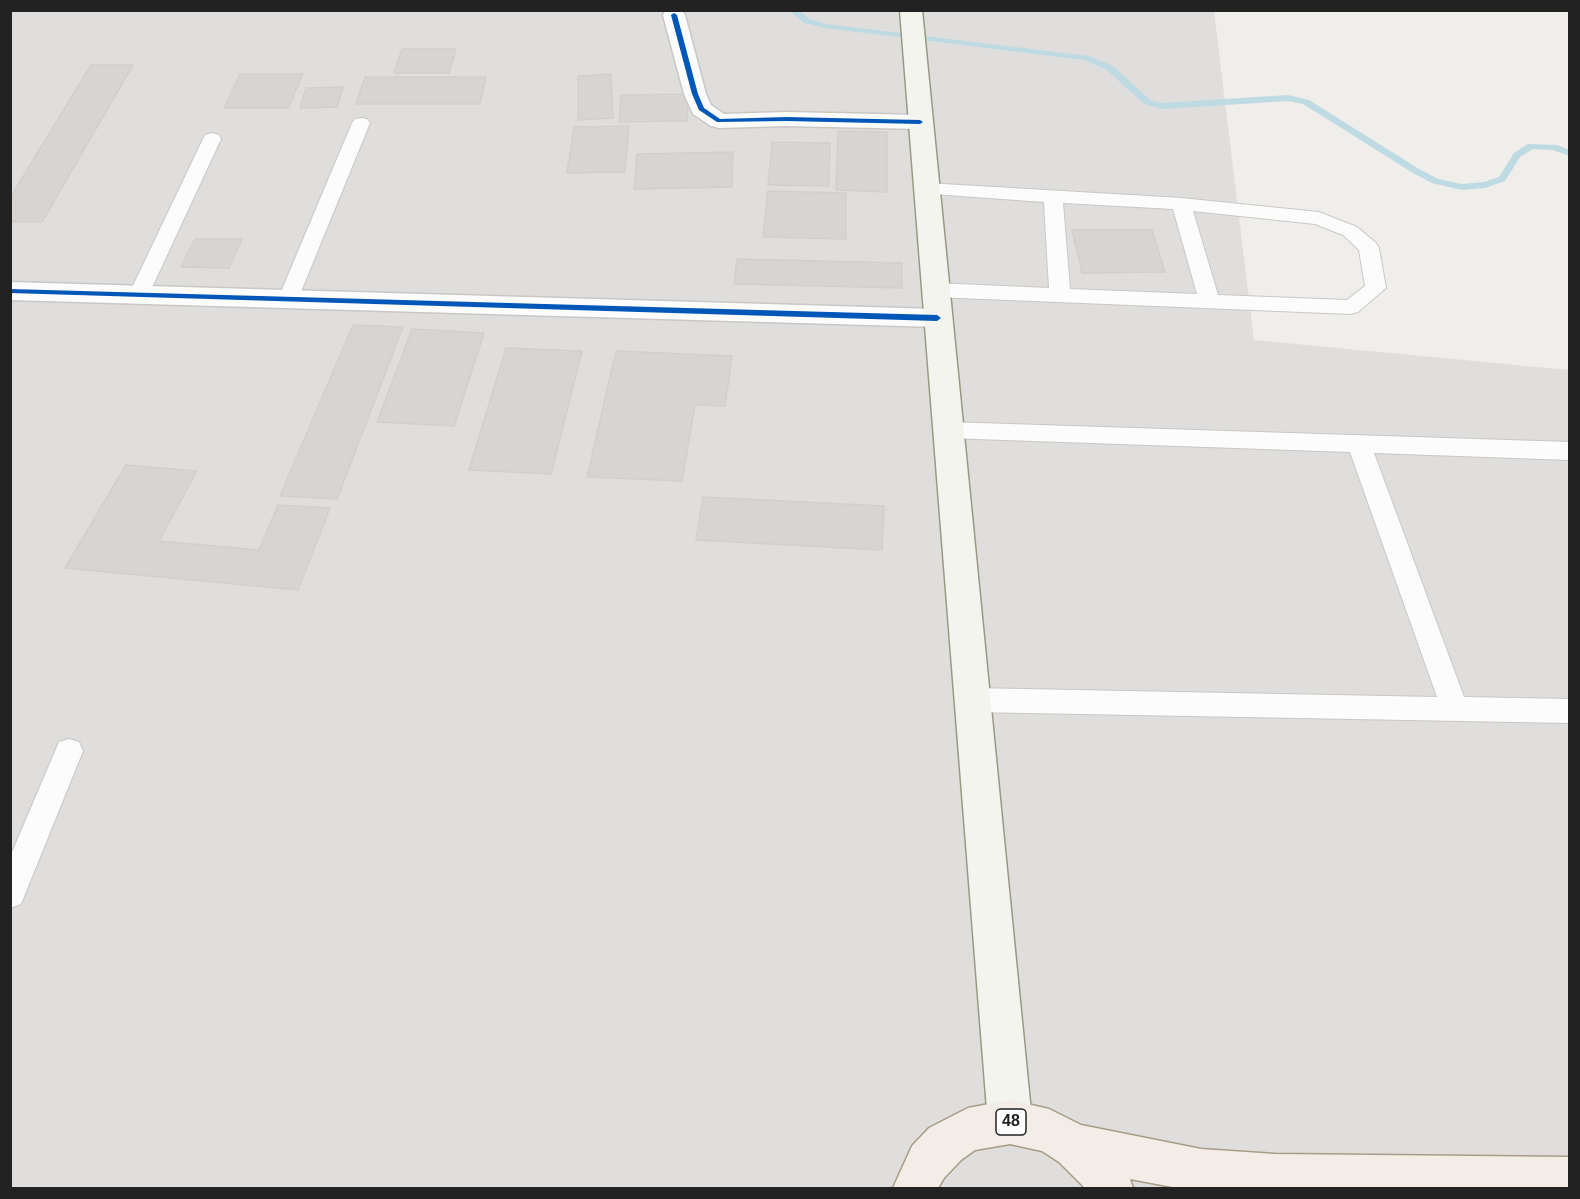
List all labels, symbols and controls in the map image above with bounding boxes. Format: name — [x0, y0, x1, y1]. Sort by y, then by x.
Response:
road number: 48 — [996, 1109, 1026, 1135]

